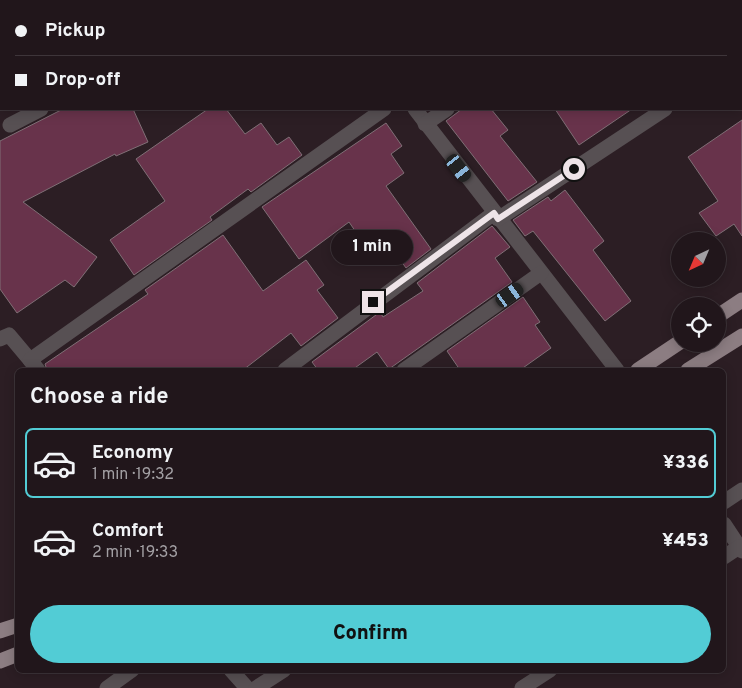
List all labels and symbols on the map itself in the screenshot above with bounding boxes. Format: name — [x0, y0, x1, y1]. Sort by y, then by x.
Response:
car — [443, 152, 474, 184]
route start — [563, 158, 585, 180]
callout: 1 min — [332, 230, 414, 264]
north arrow — [671, 232, 726, 288]
car — [493, 280, 526, 310]
route end — [362, 291, 384, 313]

